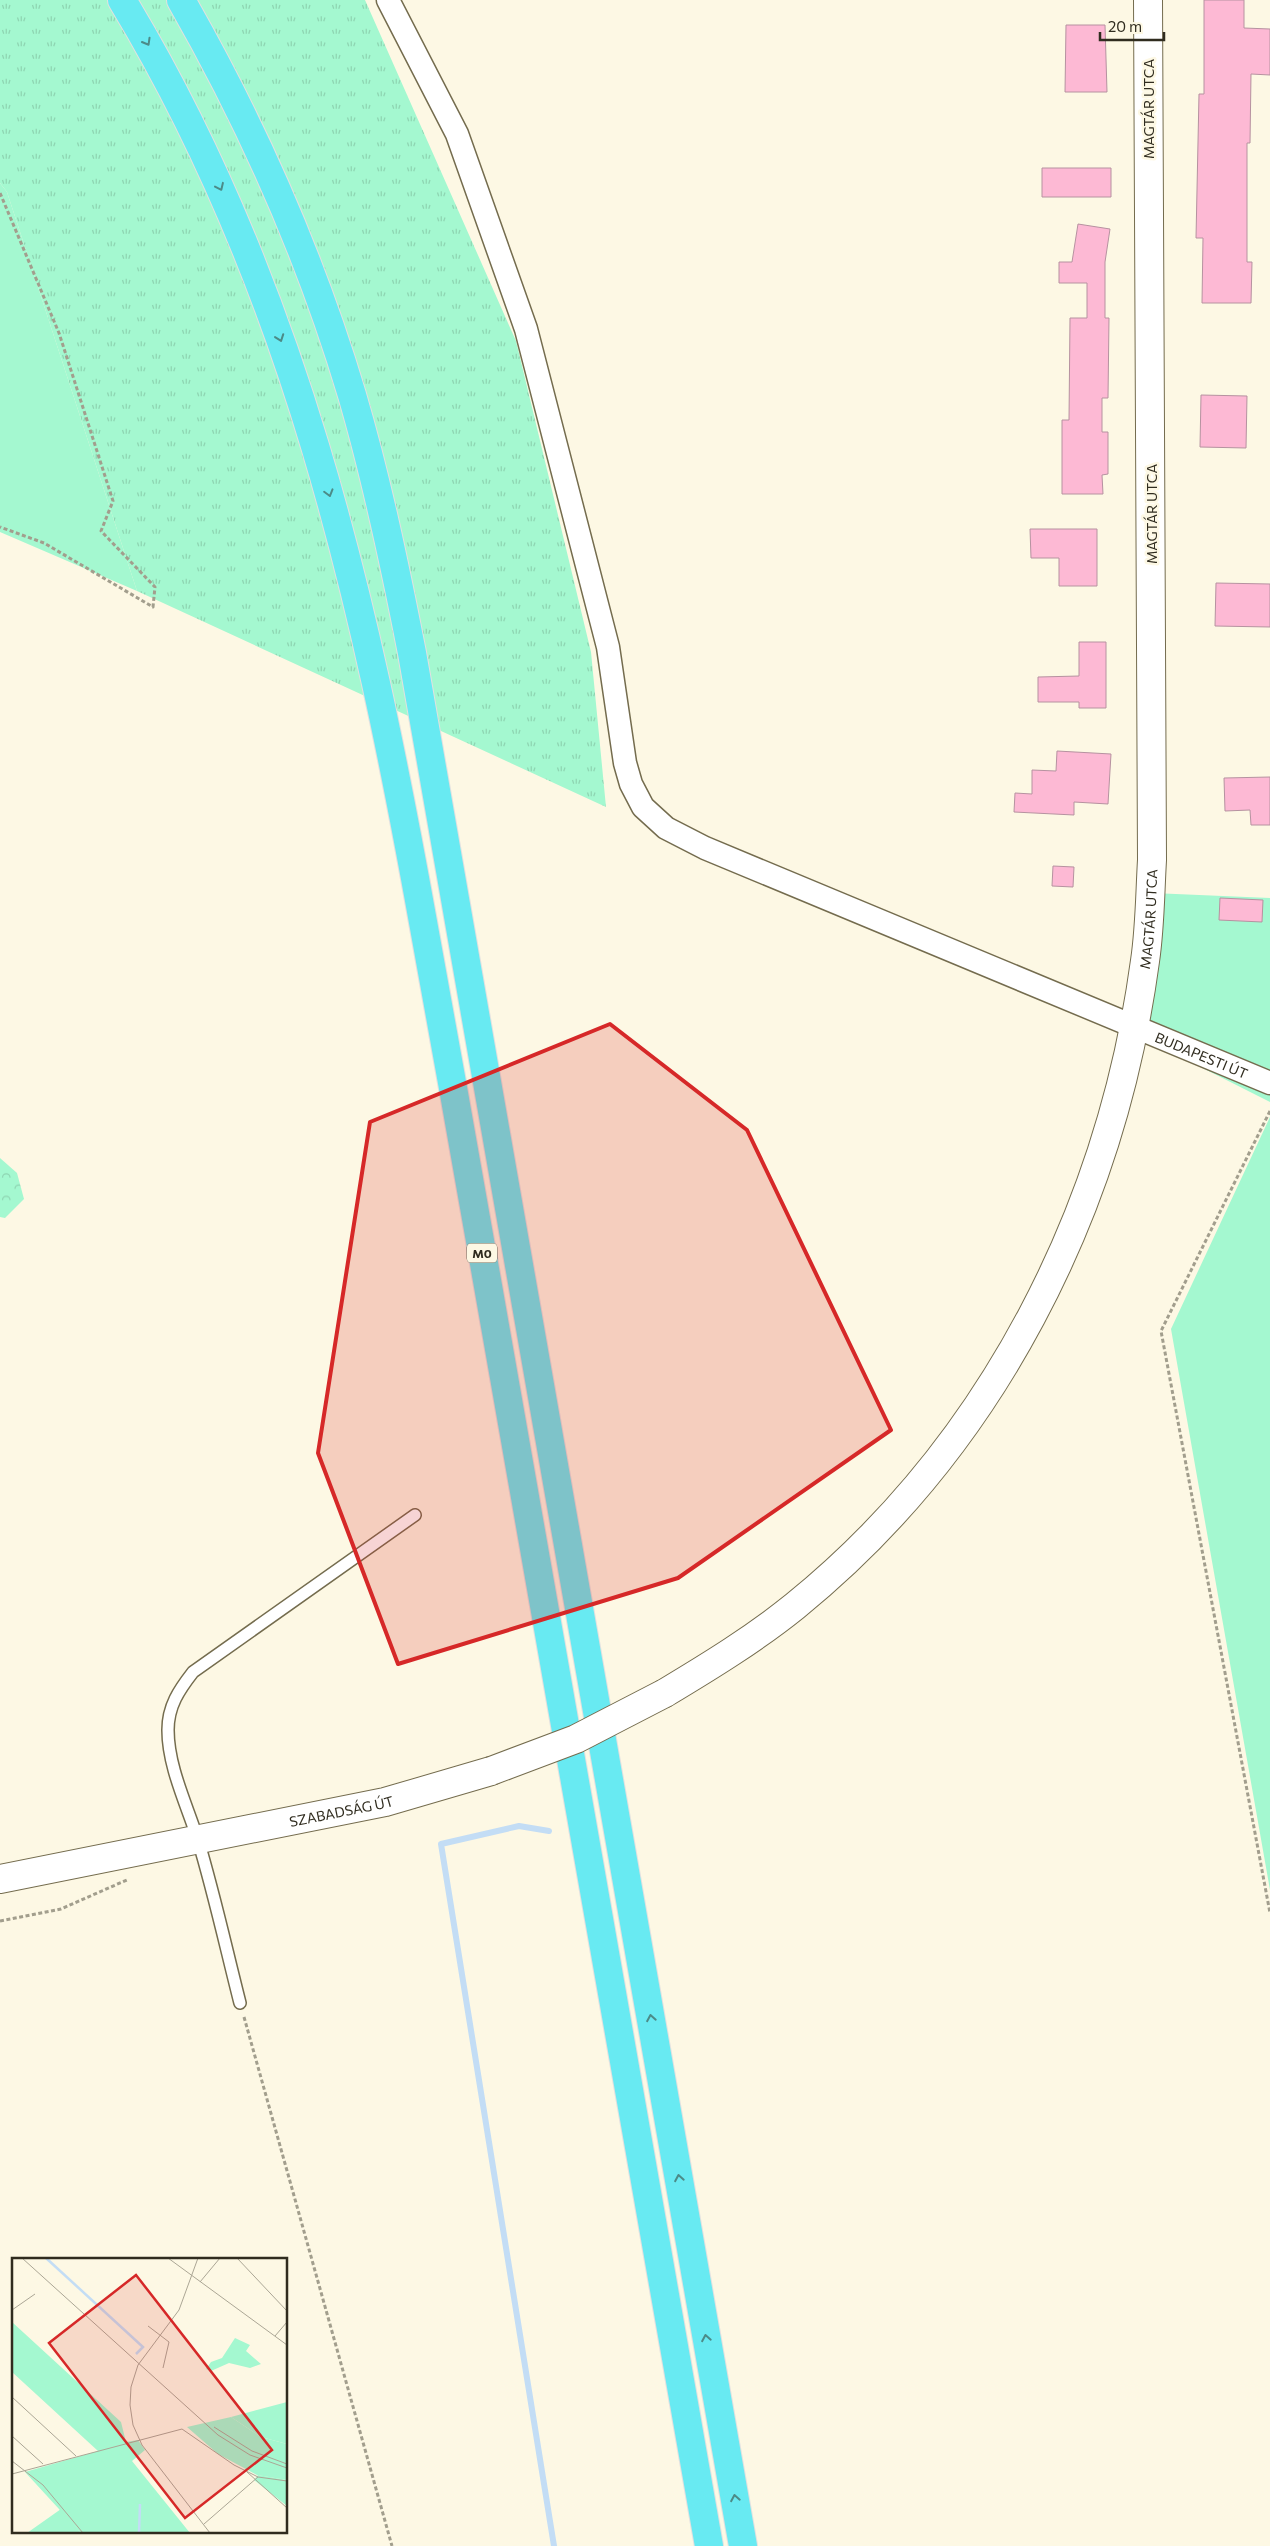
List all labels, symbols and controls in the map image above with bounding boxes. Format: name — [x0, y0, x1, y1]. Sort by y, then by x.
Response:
scale bar — [1100, 10, 1164, 42]
text: 20 m — [1108, 17, 1142, 35]
one-way arrow — [141, 36, 151, 45]
street label: MAGTÁR UTCA — [1140, 59, 1157, 159]
one-way arrow — [213, 182, 224, 191]
one-way arrow — [275, 333, 285, 342]
street label: MAGTÁR UTCA — [1143, 464, 1160, 564]
one-way arrow — [324, 488, 334, 496]
street label: MAGTÁR UTCA — [1135, 868, 1160, 970]
street label: BUDAPESTI ÚT — [1153, 1028, 1251, 1081]
road number: M0 — [467, 1244, 497, 1262]
street label: SZABADSÁG ÚT — [288, 1791, 395, 1829]
one-way arrow — [646, 2013, 656, 2022]
one-way arrow — [674, 2173, 684, 2182]
inset map — [12, 2258, 288, 2534]
one-way arrow — [702, 2334, 712, 2342]
one-way arrow — [730, 2494, 740, 2502]

